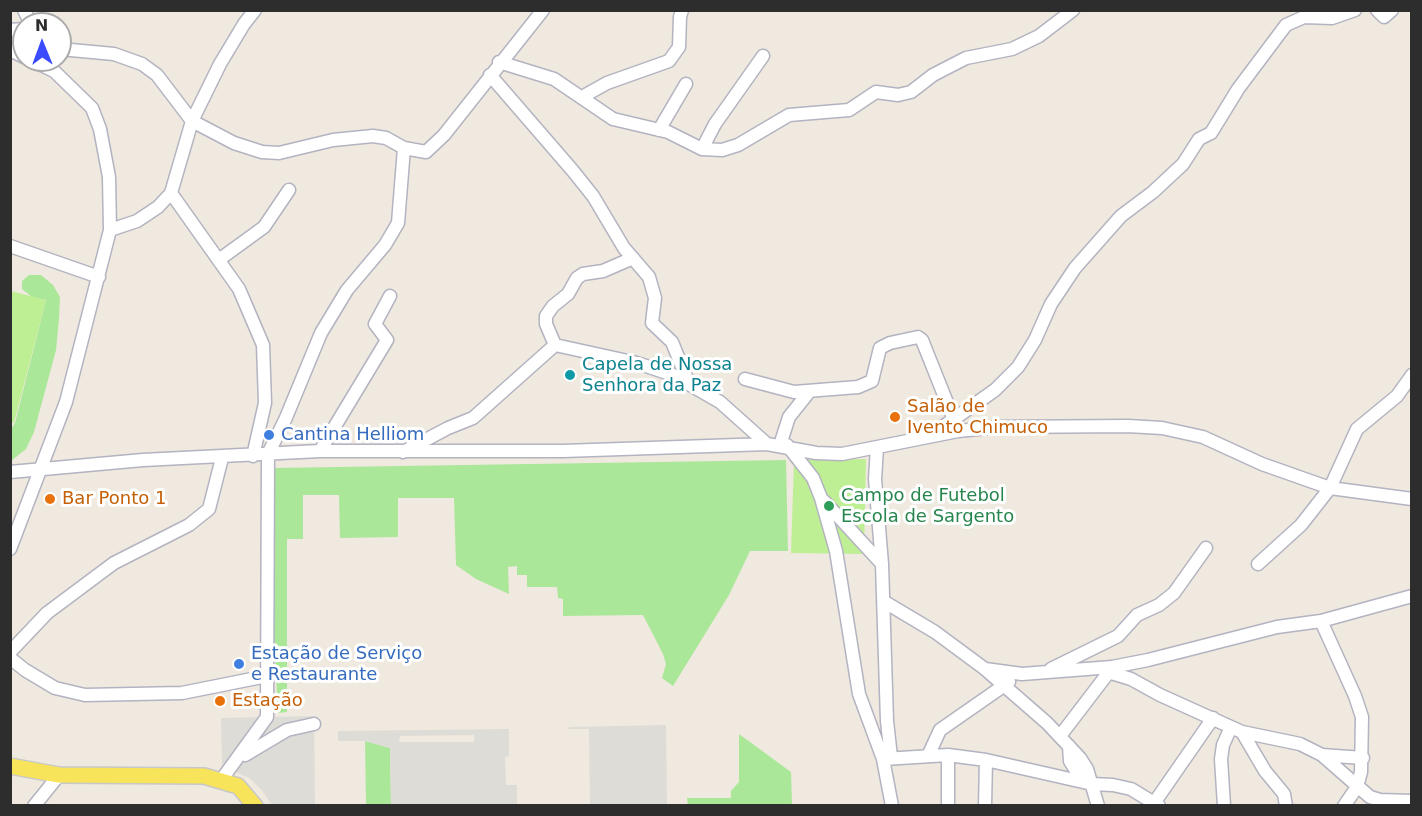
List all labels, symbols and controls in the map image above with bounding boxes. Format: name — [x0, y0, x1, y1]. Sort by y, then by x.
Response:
north arrow — [12, 12, 72, 72]
text: N — [35, 16, 49, 35]
place label: Capela de Nossa Senhora da Paz — [582, 354, 732, 397]
marker: Capela de Nossa Senhora da Paz — [563, 368, 577, 382]
place label: Salão de Ivento Chimuco — [907, 396, 1048, 438]
marker: Salão de Ivento Chimuco — [888, 410, 902, 424]
place label: Cantina Helliom — [281, 424, 424, 446]
marker: Cantina Helliom — [262, 428, 276, 442]
place label: Campo de Futebol Escola de Sargento — [841, 485, 1014, 528]
place label: Bar Ponto 1 — [62, 488, 166, 510]
marker: Bar Ponto 1 — [43, 492, 57, 506]
marker: Campo de Futebol Escola de Sargento — [822, 499, 836, 513]
place label: Estação de Serviço e Restaurante — [251, 643, 422, 686]
marker: Estação de Serviço e Restaurante — [232, 657, 246, 671]
place label: Estação — [232, 690, 303, 712]
marker: Estação — [213, 694, 227, 708]

